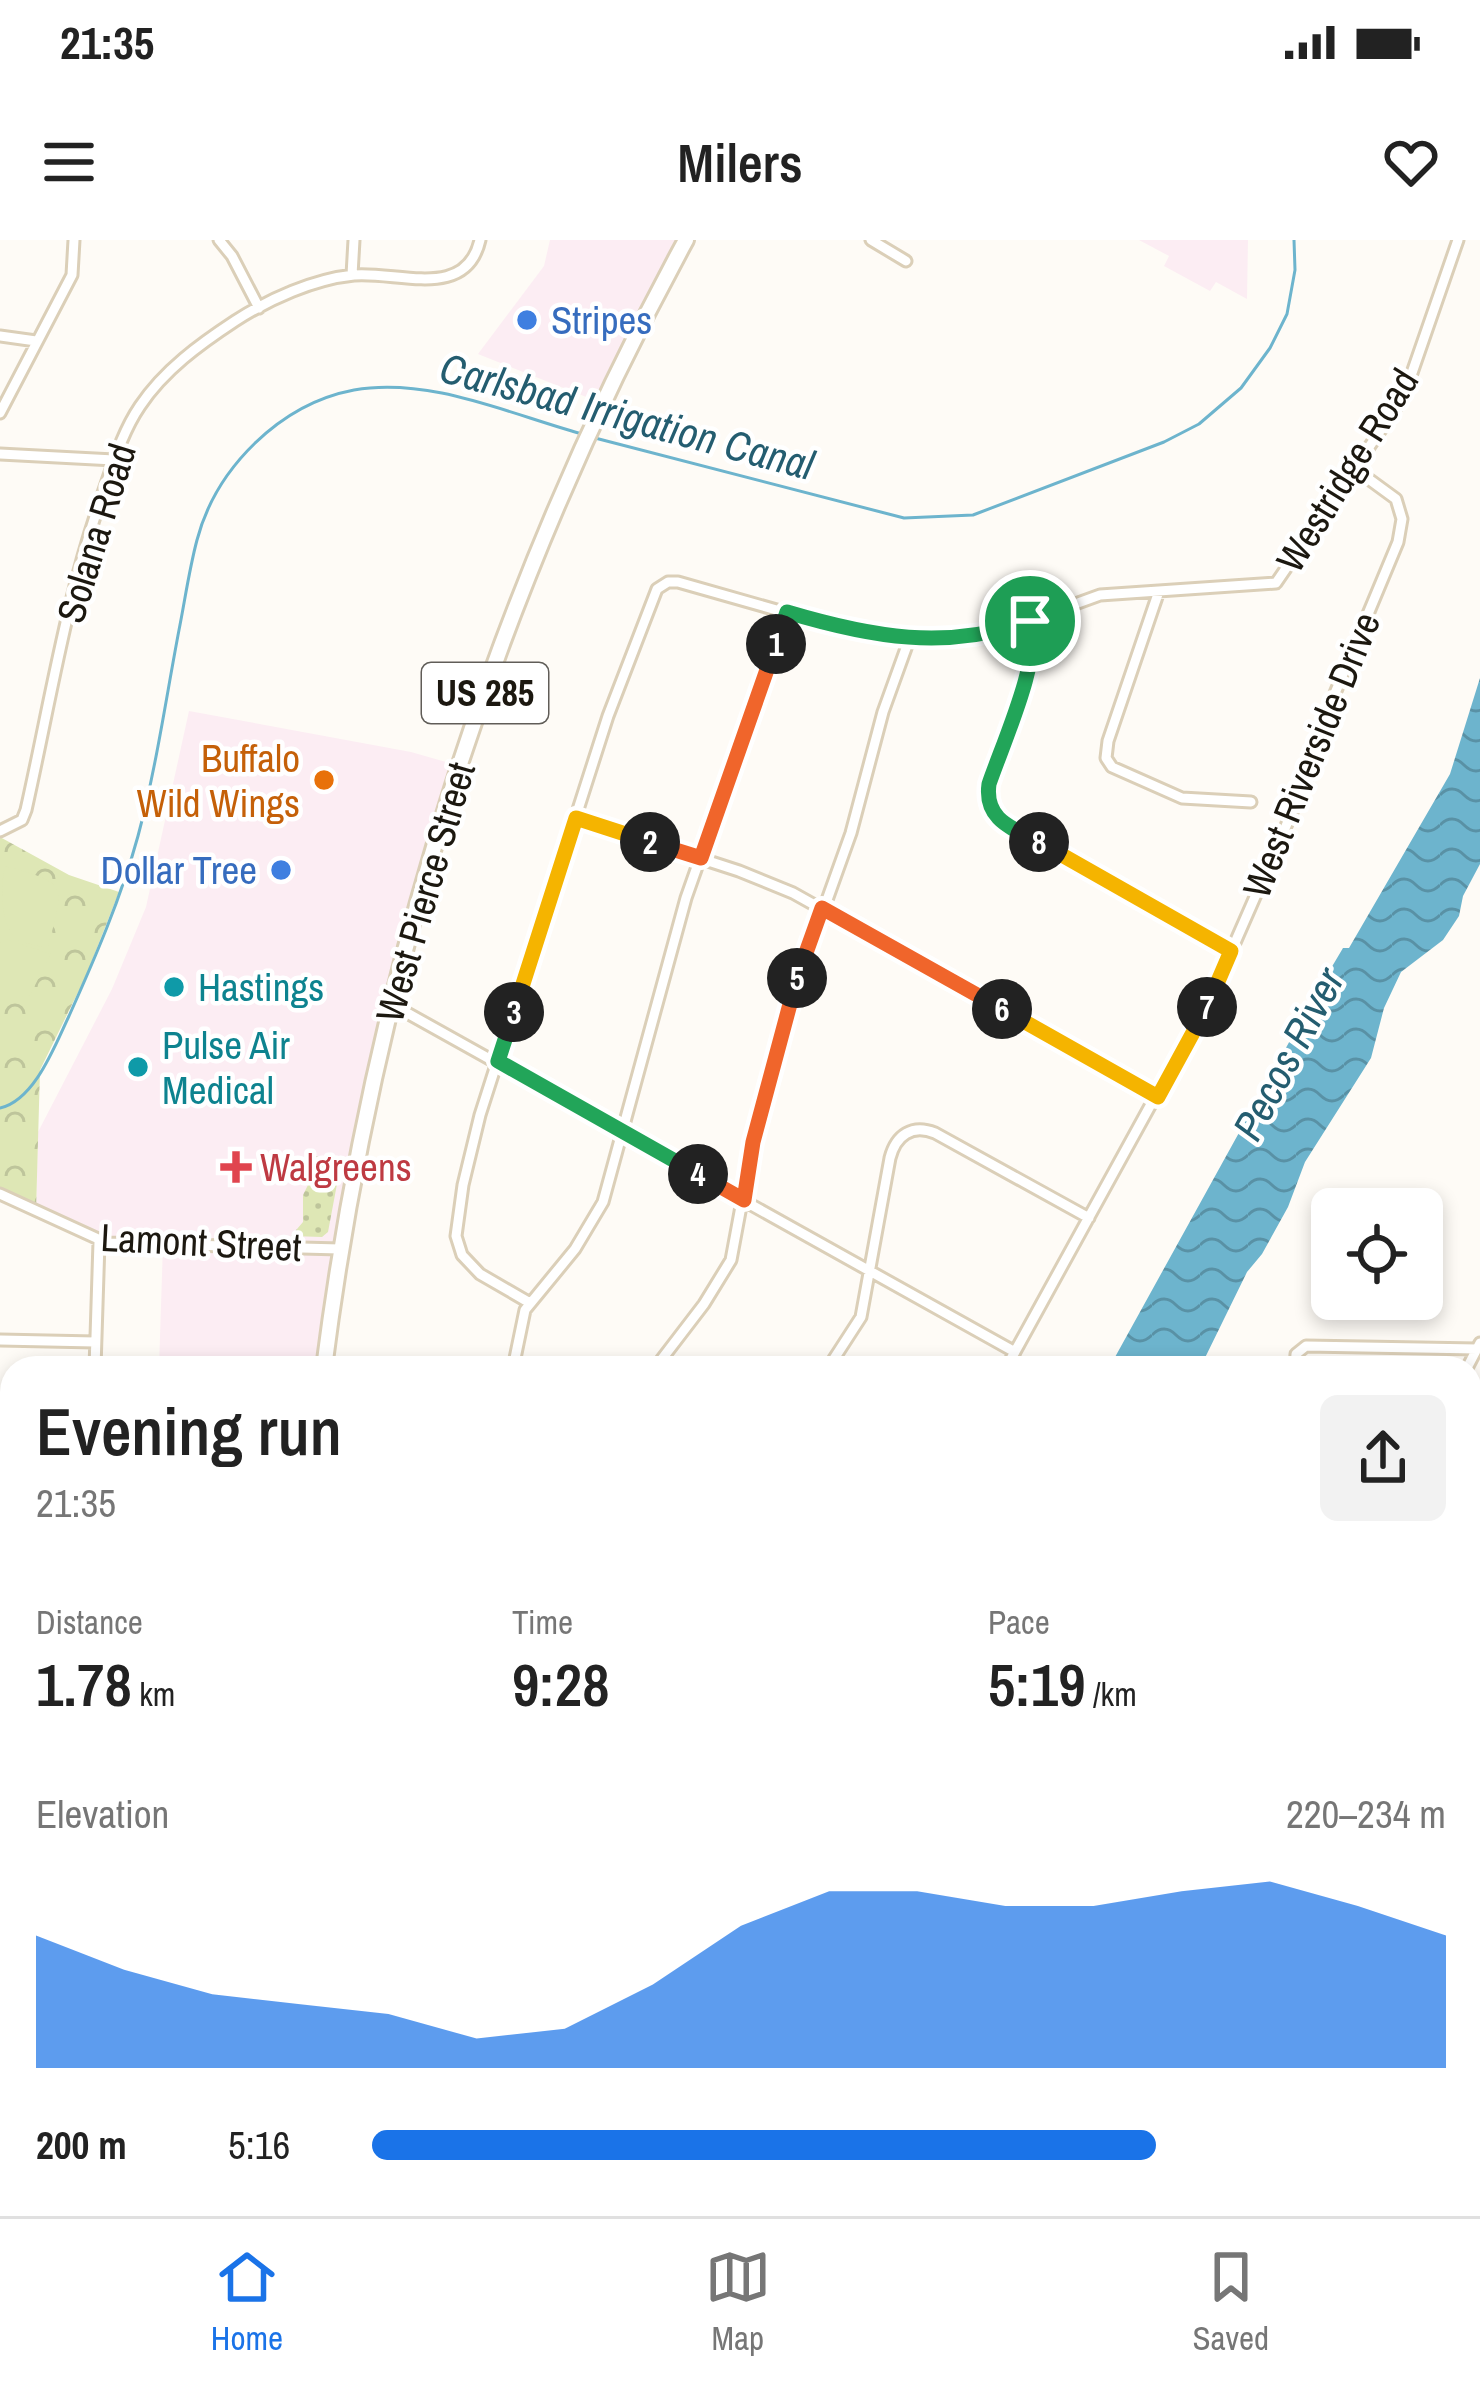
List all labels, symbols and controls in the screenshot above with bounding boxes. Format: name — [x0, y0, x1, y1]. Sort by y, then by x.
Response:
text: 21:35 — [60, 12, 154, 73]
text: Milers — [677, 126, 803, 199]
icon: menu — [36, 129, 102, 195]
icon: heart — [1378, 129, 1444, 195]
place label: Stripes — [551, 294, 652, 346]
marker: Stripes — [514, 307, 540, 333]
water label: Carlsbad Irrigation Canal — [434, 339, 821, 493]
street label: Westridge Road — [1264, 358, 1430, 582]
street label: Solana Road — [44, 437, 148, 629]
pin — [979, 570, 1081, 672]
icon: arrive — [997, 588, 1063, 654]
street label: West Riverside Drive — [1230, 605, 1392, 905]
pin: 1 — [746, 614, 806, 674]
text: 1 — [768, 622, 784, 666]
road number: US 285 — [422, 663, 548, 723]
place label: Buffalo Wild Wings — [137, 732, 300, 829]
street label: West Pierce Street — [363, 756, 487, 1028]
marker: Buffalo Wild Wings — [311, 767, 337, 793]
pin: 2 — [620, 812, 680, 872]
pin: 8 — [1009, 812, 1069, 872]
text: 2 — [642, 820, 658, 864]
text: 8 — [1031, 820, 1047, 864]
place label: Dollar Tree — [101, 844, 257, 896]
marker: Dollar Tree — [268, 857, 294, 883]
pin: 5 — [767, 948, 827, 1008]
text: 5 — [789, 956, 805, 1000]
water label: Pecos River — [1219, 957, 1357, 1150]
place label: Hastings — [198, 961, 324, 1013]
marker: Hastings — [161, 974, 187, 1000]
pin: 7 — [1177, 977, 1237, 1037]
pin: 6 — [972, 979, 1032, 1039]
pin: 3 — [484, 982, 544, 1042]
text: 7 — [1199, 985, 1215, 1029]
text: 6 — [994, 987, 1010, 1031]
text: 3 — [506, 990, 522, 1034]
place label: Pulse Air Medical — [162, 1019, 290, 1116]
marker: Pulse Air Medical — [125, 1054, 151, 1080]
place label: Walgreens — [260, 1141, 412, 1193]
pin: 4 — [668, 1144, 728, 1204]
text: 4 — [690, 1152, 706, 1196]
marker: Walgreens — [223, 1154, 249, 1180]
map controls — [1311, 1188, 1443, 1320]
button: locate — [1311, 1188, 1443, 1320]
street label: Lamont Street — [99, 1211, 303, 1273]
text: Evening run — [36, 1387, 342, 1476]
button: share — [1320, 1395, 1446, 1521]
text: 21:35 — [36, 1477, 116, 1529]
text: Distance — [36, 1600, 143, 1644]
text: Time — [512, 1600, 573, 1644]
text: Pace — [988, 1600, 1050, 1644]
text: 1.78 — [36, 1644, 132, 1725]
text: 9:28 — [512, 1644, 610, 1725]
text: 5:19 — [988, 1644, 1086, 1725]
text: km — [132, 1672, 175, 1716]
text: /km — [1086, 1672, 1137, 1716]
text: Elevation — [36, 1788, 169, 1840]
text: 220–234 m — [1286, 1788, 1446, 1840]
text: 200 m — [36, 2119, 127, 2171]
text: 5:16 — [228, 2119, 290, 2171]
tab: Home — [211, 2244, 283, 2360]
tab: Map — [705, 2244, 771, 2360]
tab: Saved — [1192, 2244, 1269, 2360]

